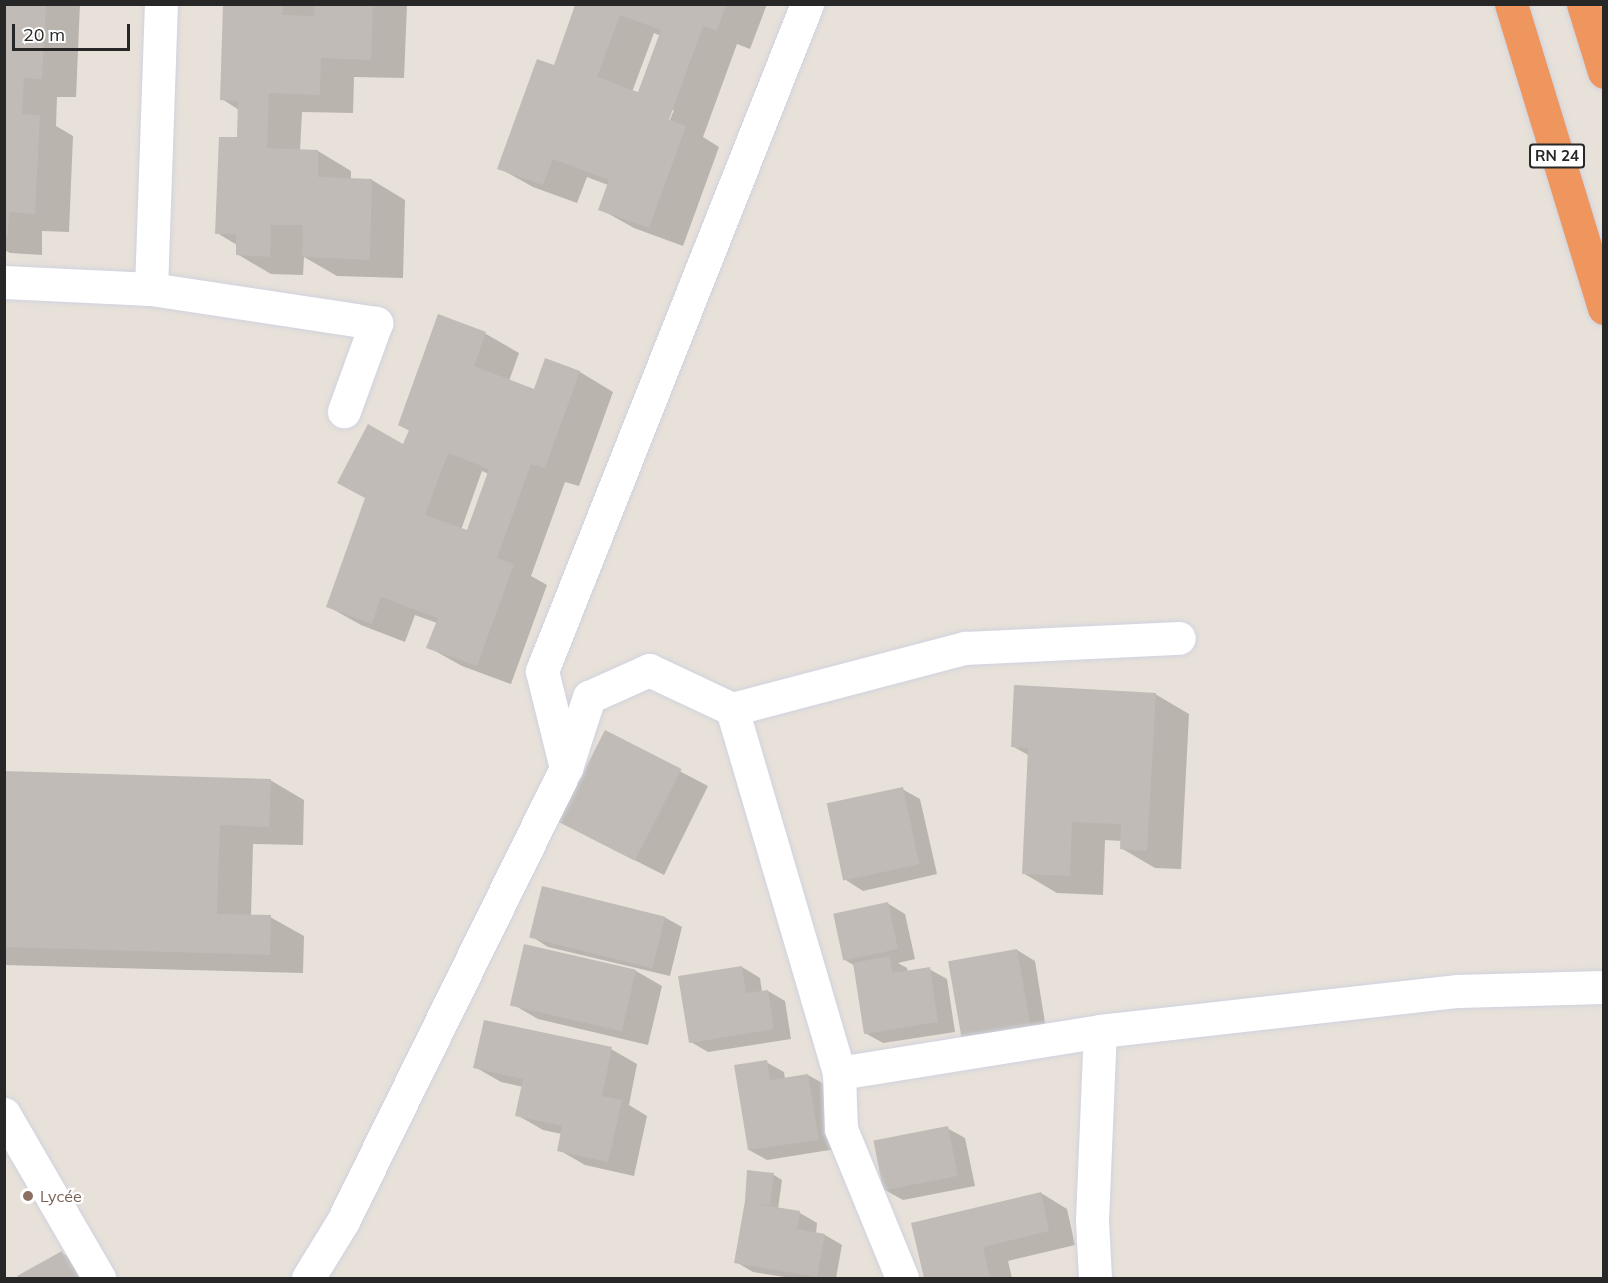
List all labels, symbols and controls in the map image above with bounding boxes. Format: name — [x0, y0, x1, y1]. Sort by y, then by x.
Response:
scale bar — [15, 12, 134, 50]
text: 20 m — [23, 23, 65, 46]
road number: RN 24 — [1528, 144, 1586, 168]
place label: Lycée — [40, 1186, 82, 1206]
marker: Lycée — [21, 1189, 35, 1203]

